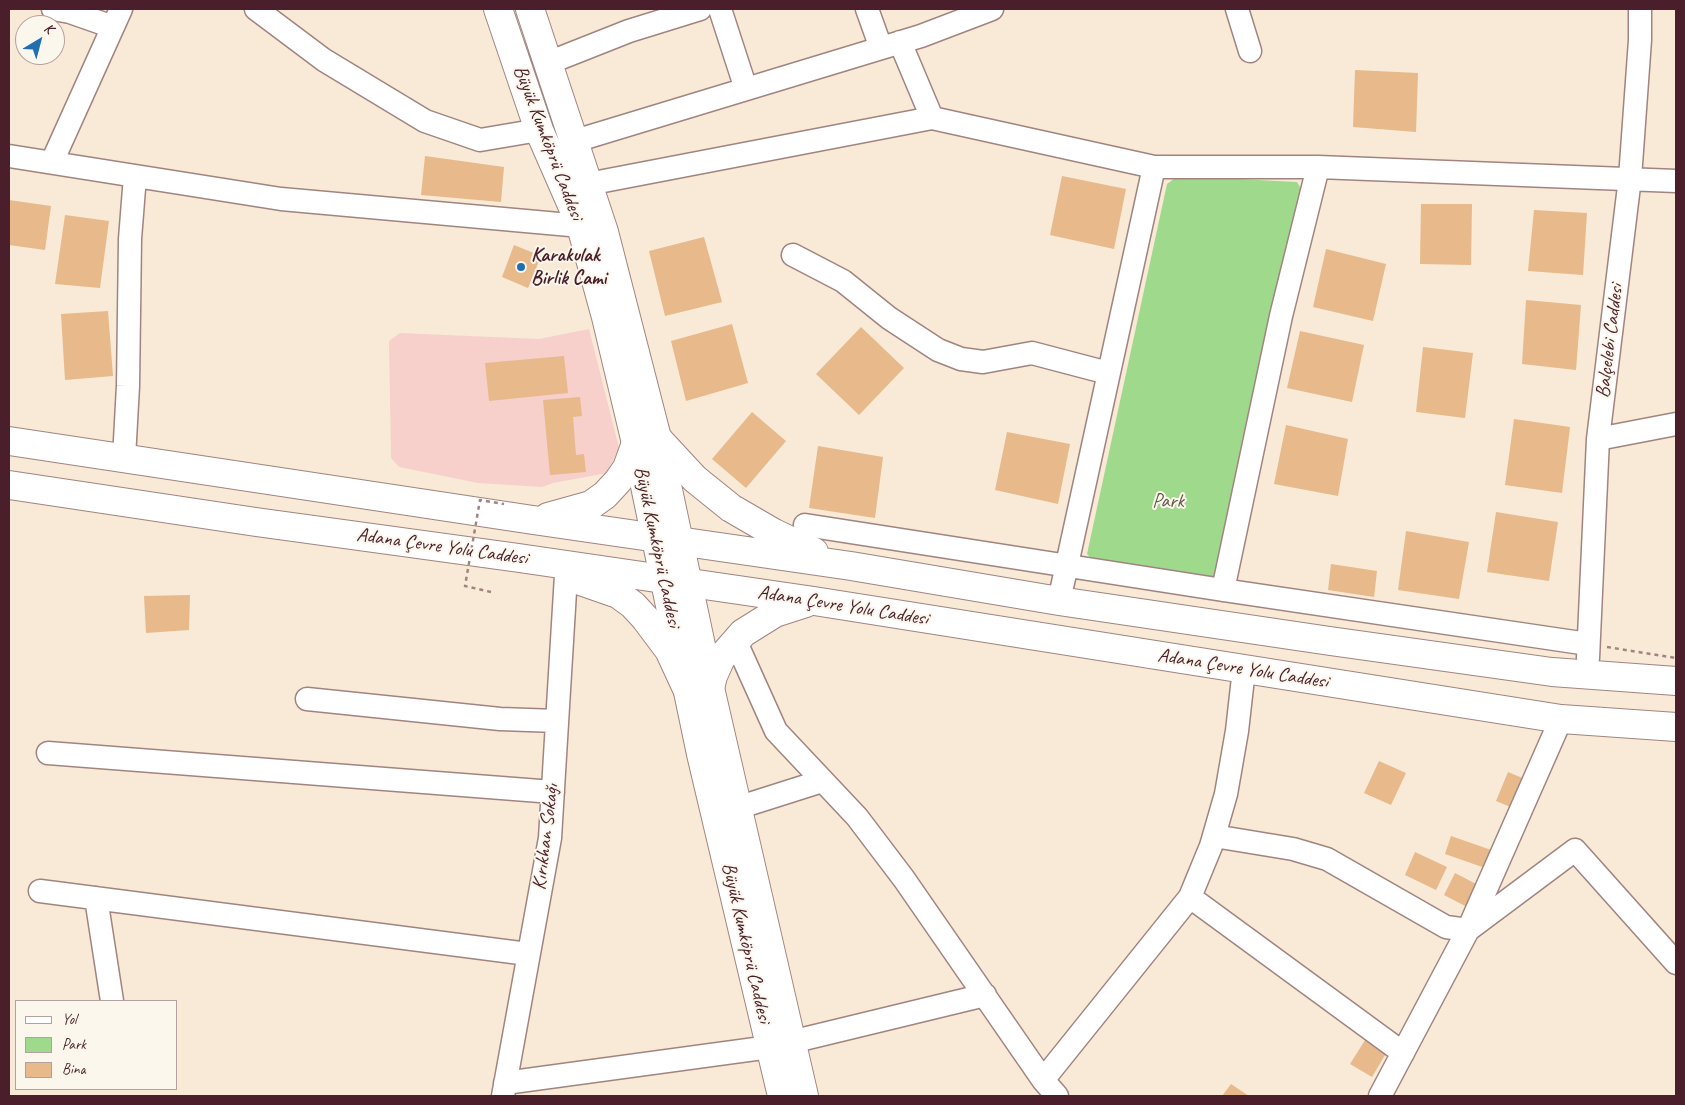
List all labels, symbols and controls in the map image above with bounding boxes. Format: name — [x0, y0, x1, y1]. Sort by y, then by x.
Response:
north arrow — [15, 15, 65, 65]
text: K — [41, 19, 57, 37]
street label: Büyük Kumköprü Caddesi — [507, 62, 589, 224]
place label: Karakulak Birlik Cami — [531, 244, 606, 291]
marker: Karakulak Birlik Cami — [515, 261, 527, 273]
street label: Balçelebi Caddesi — [1591, 283, 1629, 399]
street label: Büyük Kumköprü Caddesi — [628, 464, 686, 630]
park label: Park — [1152, 490, 1184, 514]
street label: Adana Çevre Yolu Caddesi — [355, 523, 529, 571]
street label: Adana Çevre Yolu Caddesi — [756, 581, 930, 631]
street label: Adana Çevre Yolu Caddesi — [1156, 644, 1330, 694]
street label: Kırıkhan Sokağı — [528, 783, 564, 891]
street label: Büyük Kumköprü Caddesi — [716, 860, 776, 1026]
legend — [15, 1000, 178, 1090]
text: Yol — [62, 1010, 77, 1029]
text: Park — [62, 1035, 86, 1054]
text: Bina — [62, 1060, 86, 1079]

